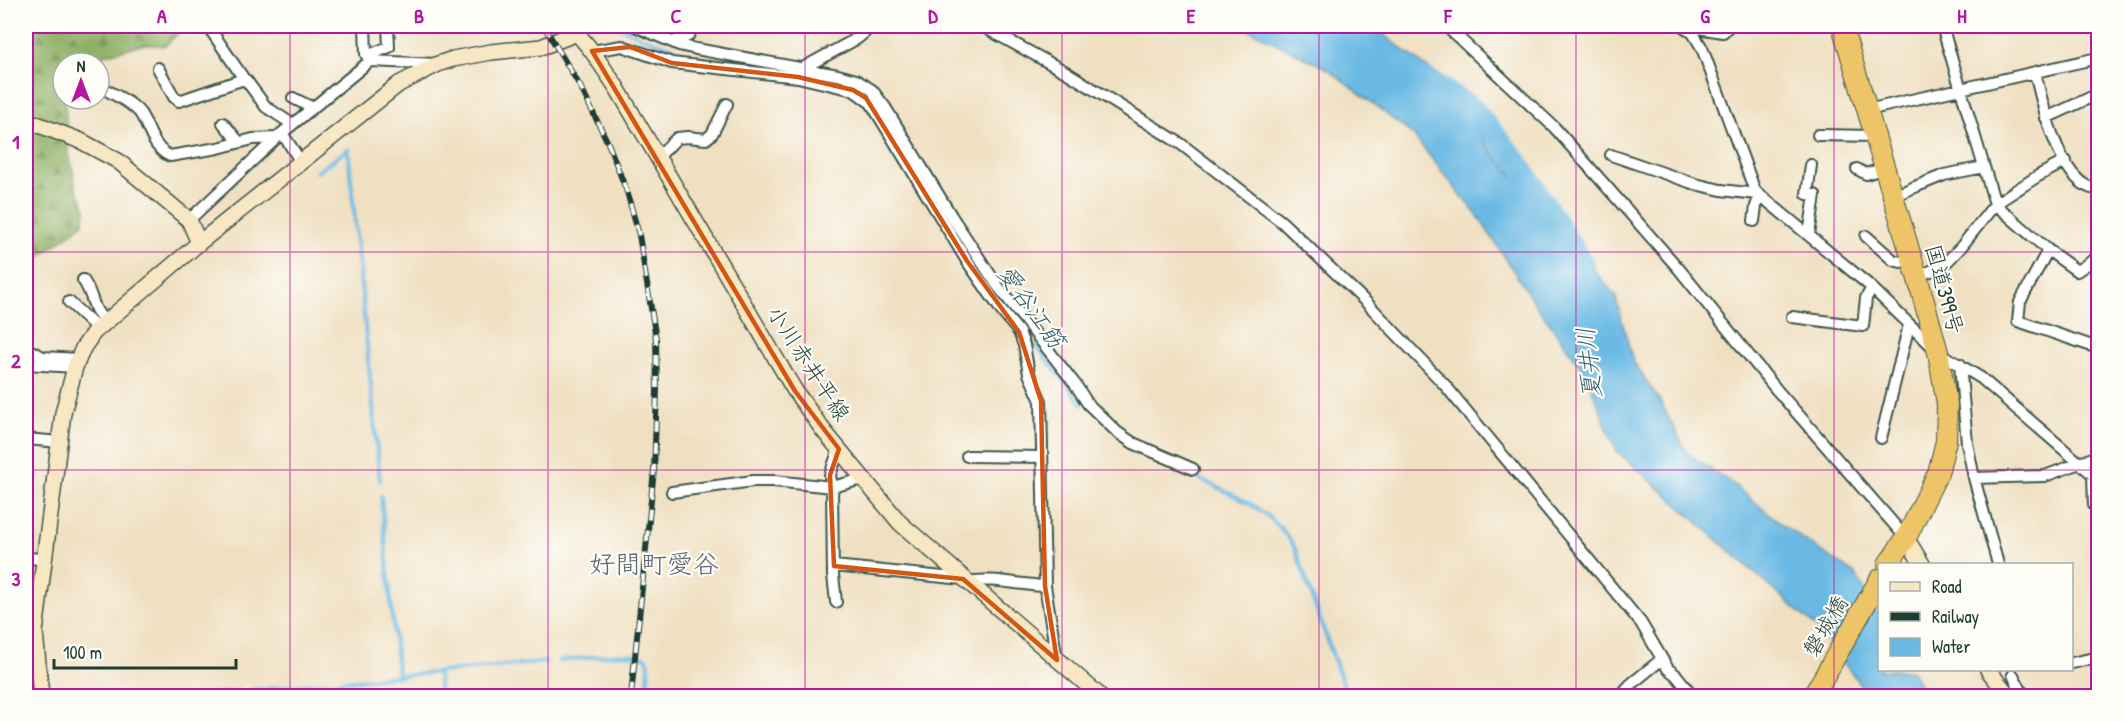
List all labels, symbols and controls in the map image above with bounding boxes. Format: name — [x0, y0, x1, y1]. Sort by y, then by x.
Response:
text: A — [157, 2, 167, 29]
text: B — [414, 2, 424, 29]
text: C — [671, 2, 682, 29]
text: D — [928, 2, 938, 29]
text: E — [1187, 2, 1196, 29]
text: F — [1443, 2, 1453, 29]
text: G — [1700, 2, 1710, 29]
text: H — [1957, 2, 1967, 29]
north arrow — [51, 51, 111, 111]
text: N — [77, 55, 86, 77]
text: 1 — [12, 128, 20, 155]
street label: 国道399号 — [1919, 241, 1971, 337]
water label: 愛谷江筋 — [991, 258, 1075, 357]
street label: 小川赤井平線 — [760, 299, 858, 427]
water label: 夏井川 — [1568, 326, 1608, 401]
text: 2 — [11, 347, 21, 374]
district label: 好間町愛谷 — [589, 546, 719, 581]
legend — [1878, 563, 2073, 671]
text: 3 — [12, 565, 21, 592]
text: Road — [1932, 574, 1962, 599]
street label: 磐城橋 — [1796, 590, 1854, 662]
text: Railway — [1932, 604, 1979, 629]
scale bar — [54, 632, 236, 670]
text: Water — [1932, 634, 1970, 659]
text: 100 m — [63, 640, 102, 665]

